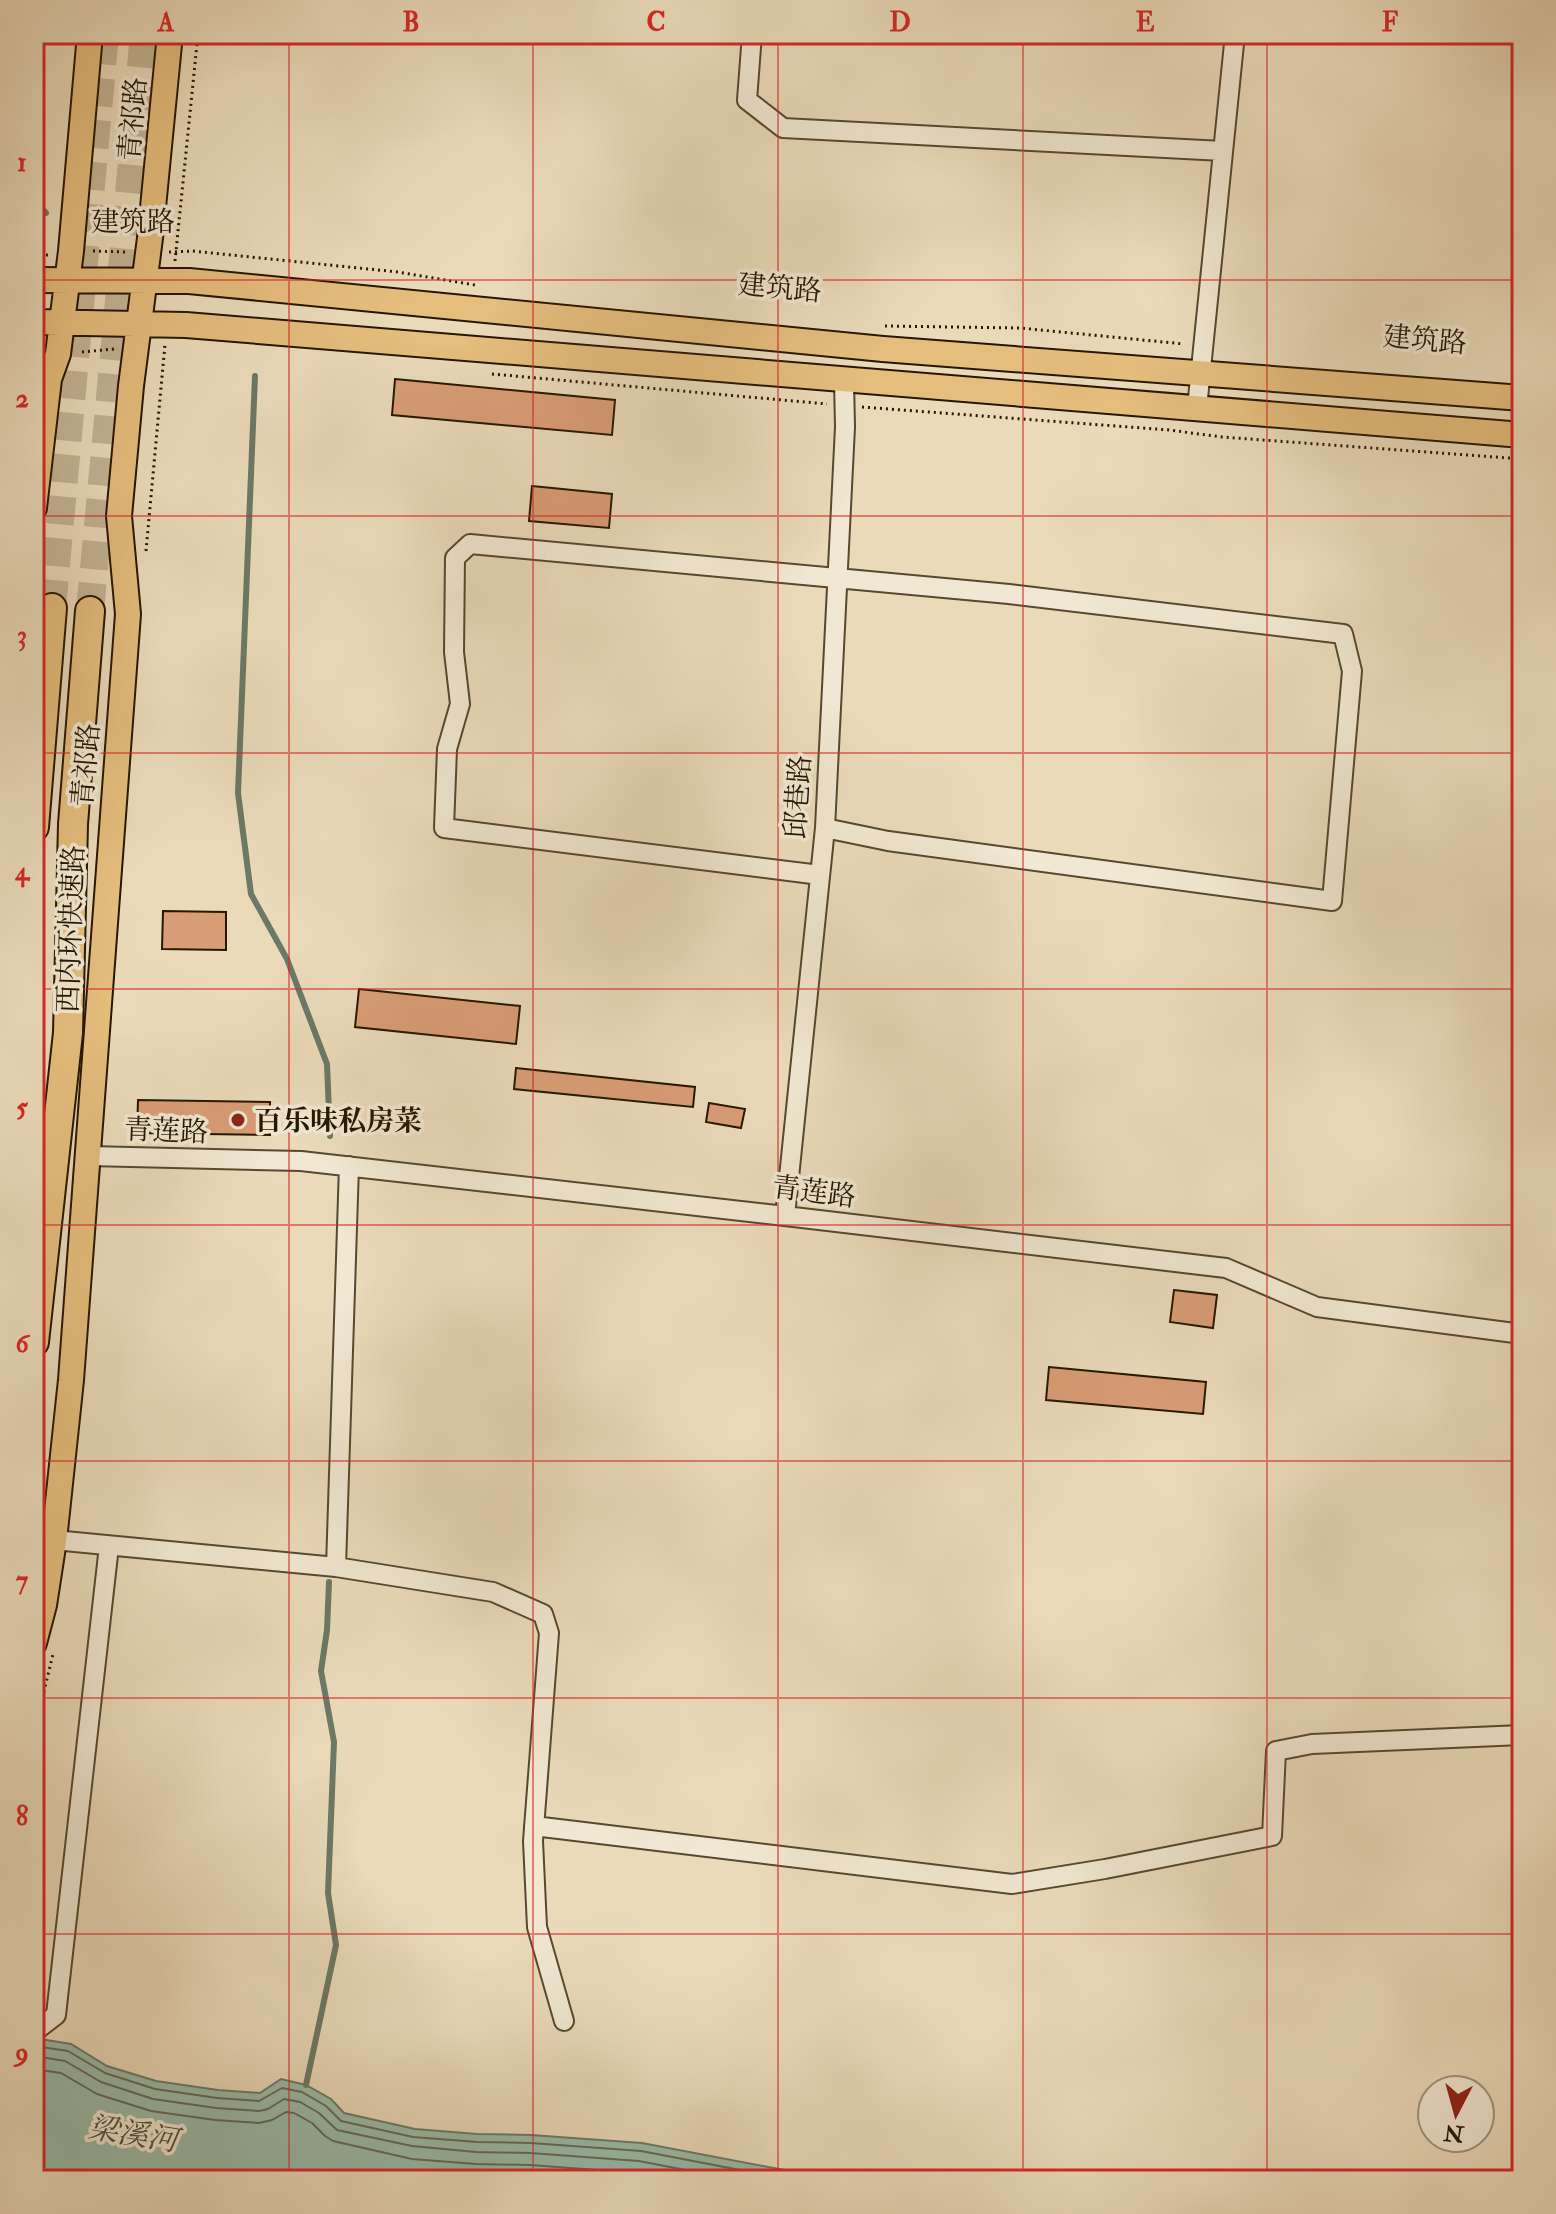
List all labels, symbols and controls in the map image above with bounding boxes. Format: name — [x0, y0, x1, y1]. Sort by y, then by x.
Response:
text: A — [157, 7, 175, 39]
text: B — [402, 7, 420, 39]
text: C — [646, 7, 666, 39]
text: D — [889, 7, 911, 39]
text: E — [1136, 7, 1155, 39]
text: F — [1382, 7, 1399, 39]
street label: 青祁路 — [112, 76, 155, 163]
text: 1 — [17, 147, 27, 179]
street label: 建筑路 — [91, 205, 175, 240]
street label: 建筑路 — [736, 267, 823, 310]
street label: 建筑路 — [1381, 319, 1468, 362]
text: 2 — [15, 383, 29, 415]
text: 3 — [17, 620, 27, 652]
street label: 青祁路 — [65, 722, 108, 809]
street label: 邱巷路 — [778, 754, 819, 840]
street label: 西内环快速路 — [51, 844, 92, 1014]
text: 4 — [14, 856, 31, 888]
text: 5 — [16, 1092, 28, 1124]
place label: 百乐味私房菜 — [254, 1104, 422, 1139]
marker: 百乐味私房菜 — [229, 1111, 247, 1129]
street label: 青莲路 — [123, 1113, 209, 1150]
street label: 青莲路 — [770, 1170, 858, 1215]
text: 6 — [15, 1328, 30, 1360]
text: 7 — [16, 1565, 28, 1597]
text: 8 — [16, 1801, 28, 1833]
text: 9 — [12, 2037, 29, 2069]
north arrow — [1416, 2074, 1496, 2154]
water label: 梁溪河 — [86, 2109, 185, 2161]
text: N — [1442, 2118, 1466, 2148]

